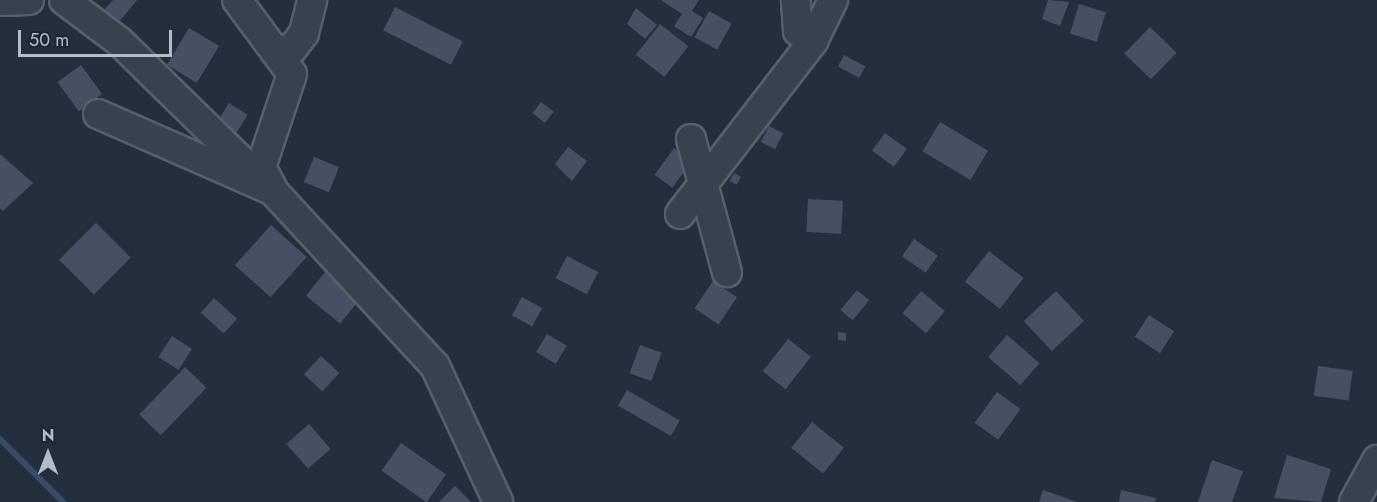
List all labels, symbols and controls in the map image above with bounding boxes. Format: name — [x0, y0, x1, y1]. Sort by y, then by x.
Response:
scale bar — [21, 18, 176, 56]
text: 50 m — [29, 27, 69, 53]
north arrow — [18, 424, 78, 484]
text: N — [42, 424, 54, 447]

